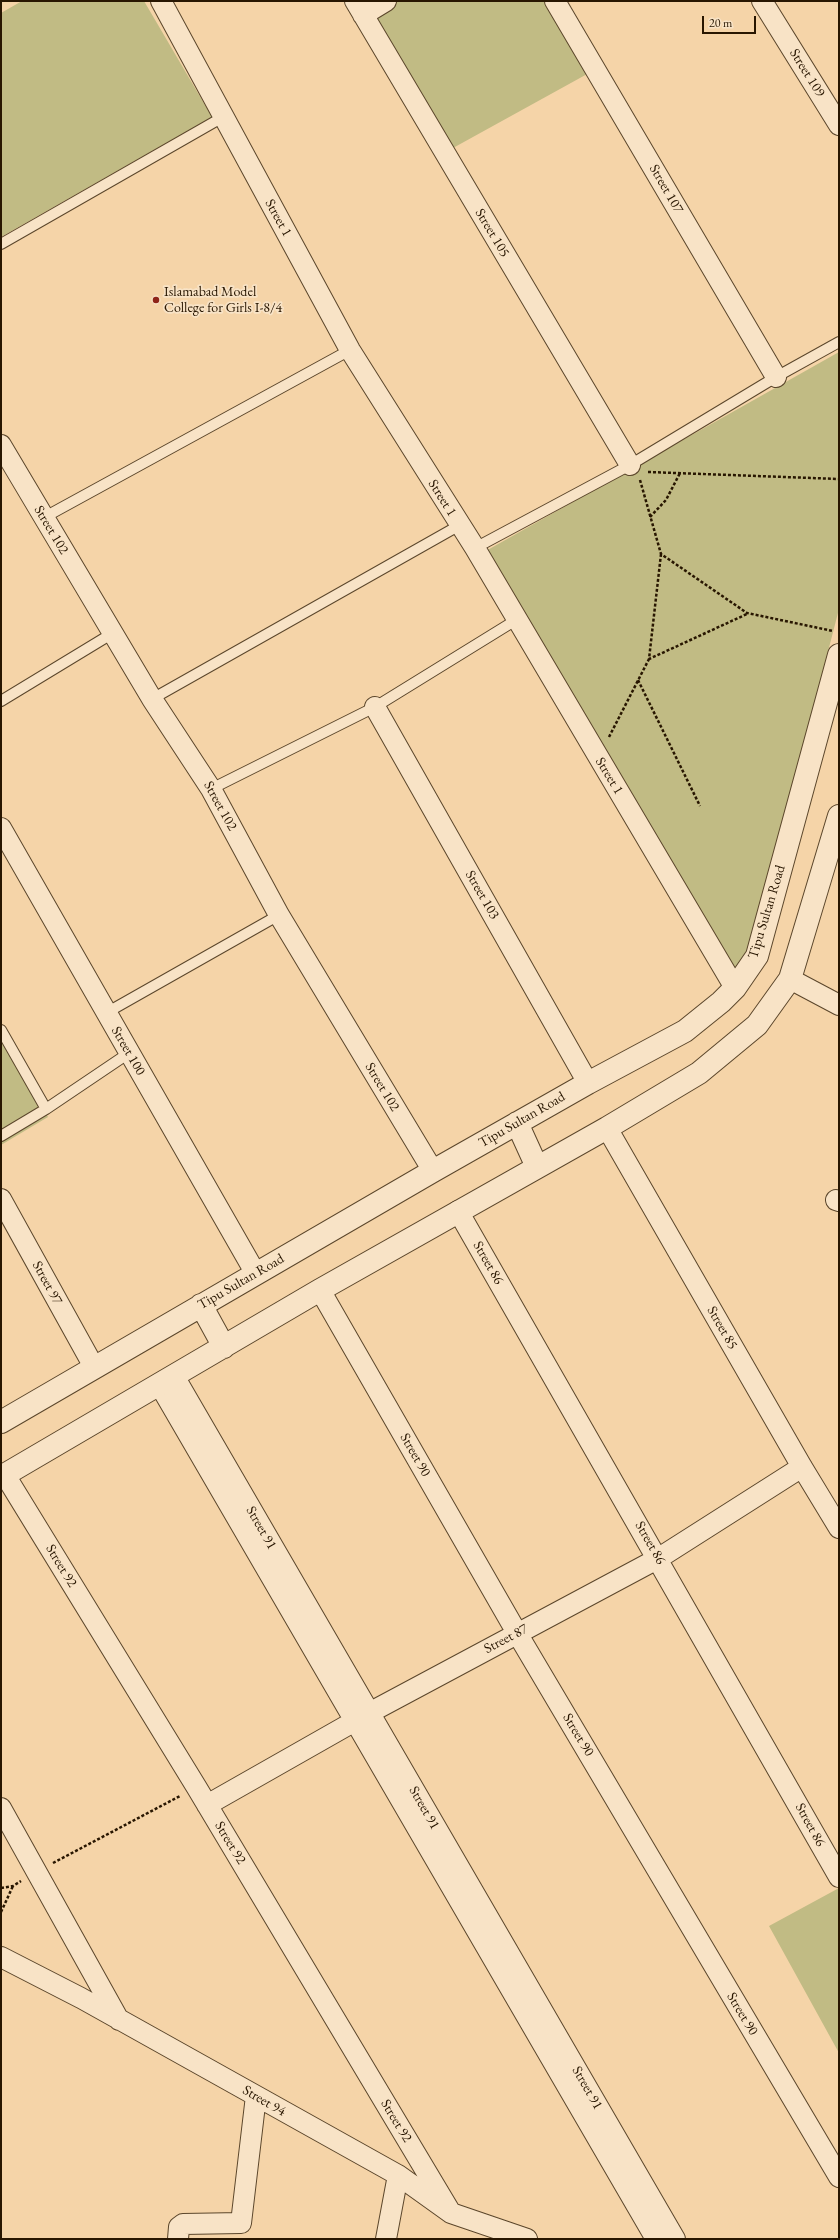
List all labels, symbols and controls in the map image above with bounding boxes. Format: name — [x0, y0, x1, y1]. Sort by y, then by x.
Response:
scale bar — [704, 8, 758, 34]
text: 20 m — [709, 15, 732, 31]
street label: Street 109 — [786, 46, 828, 100]
street label: Street 107 — [645, 162, 687, 216]
street label: Street 1 — [261, 196, 295, 240]
street label: Street 105 — [471, 206, 513, 260]
place label: Islamabad Model College for Girls I-8/4 — [164, 284, 282, 316]
marker: Islamabad Model College for Girls I-8/4 — [151, 295, 161, 305]
street label: Street 1 — [424, 476, 460, 520]
street label: Street 102 — [30, 503, 72, 557]
street label: Street 1 — [591, 754, 627, 798]
street label: Street 102 — [200, 778, 240, 834]
street label: Tipu Sultan Road — [745, 863, 789, 961]
street label: Street 103 — [461, 868, 503, 922]
street label: Street 100 — [107, 1024, 149, 1078]
street label: Street 102 — [361, 1060, 403, 1114]
street label: Tipu Sultan Road — [476, 1088, 568, 1152]
street label: Street 86 — [469, 1238, 507, 1288]
street label: Tipu Sultan Road — [195, 1250, 287, 1314]
street label: Street 97 — [28, 1258, 66, 1308]
street label: Street 85 — [703, 1303, 741, 1353]
street label: Street 90 — [396, 1430, 434, 1480]
street label: Street 91 — [242, 1503, 280, 1553]
street label: Street 86 — [631, 1518, 669, 1568]
street label: Street 92 — [42, 1542, 80, 1590]
street label: Street 87 — [481, 1621, 531, 1657]
street label: Street 90 — [559, 1711, 597, 1759]
street label: Street 91 — [405, 1783, 443, 1833]
street label: Street 86 — [791, 1800, 829, 1850]
street label: Street 92 — [211, 1819, 249, 1867]
street label: Street 90 — [723, 1990, 761, 2038]
street label: Street 91 — [568, 2063, 606, 2113]
street label: Street 94 — [239, 2082, 289, 2120]
street label: Street 92 — [377, 2097, 415, 2145]

